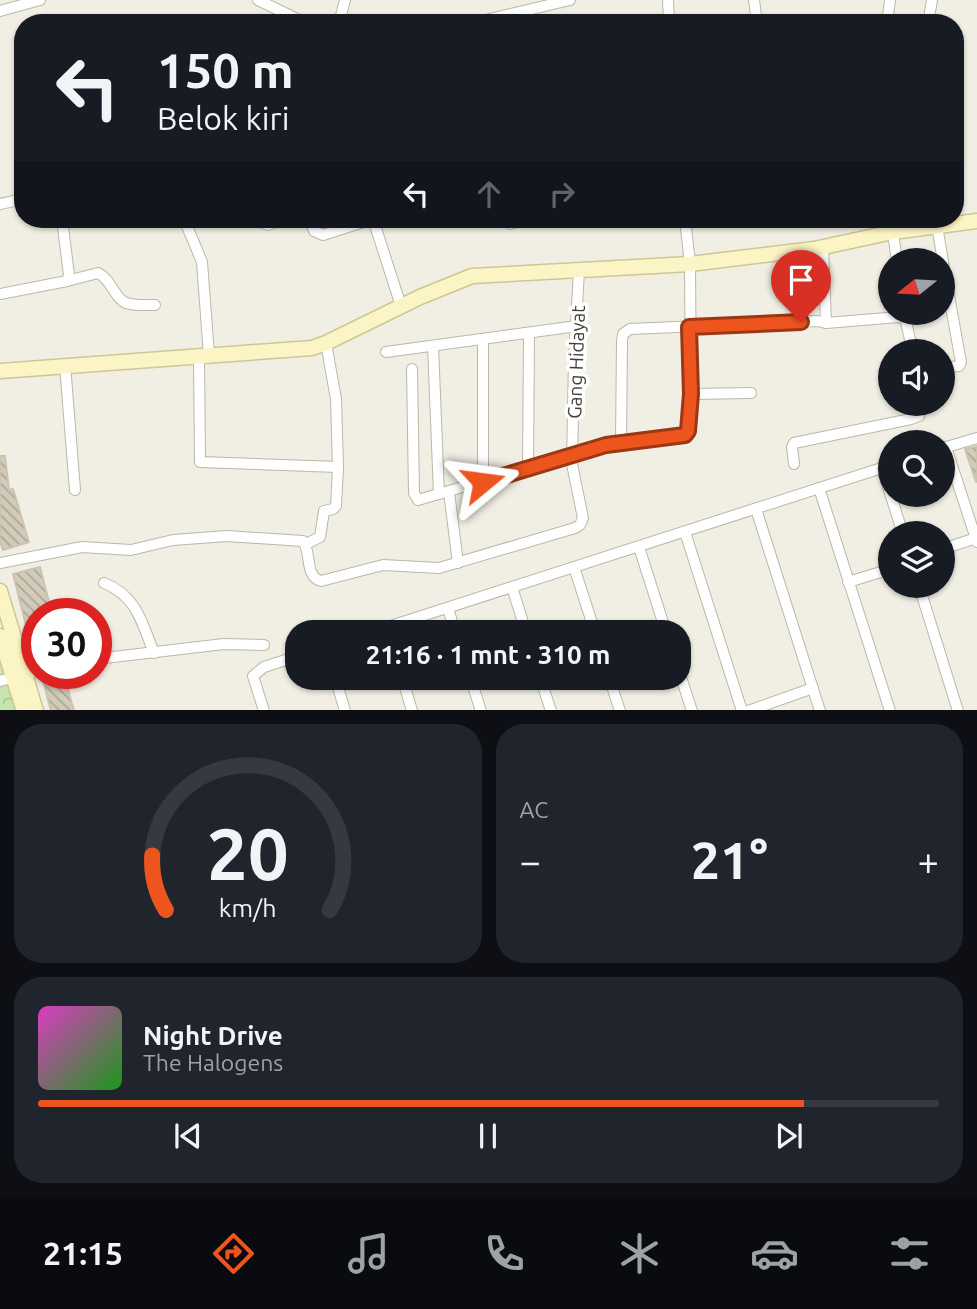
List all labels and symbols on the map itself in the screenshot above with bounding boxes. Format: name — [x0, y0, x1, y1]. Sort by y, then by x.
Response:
north arrow — [878, 248, 956, 326]
pin — [771, 250, 831, 322]
street label: Gang Hidayat — [563, 304, 589, 419]
position arrow — [446, 445, 520, 519]
speed limit sign: 30 — [21, 598, 112, 689]

